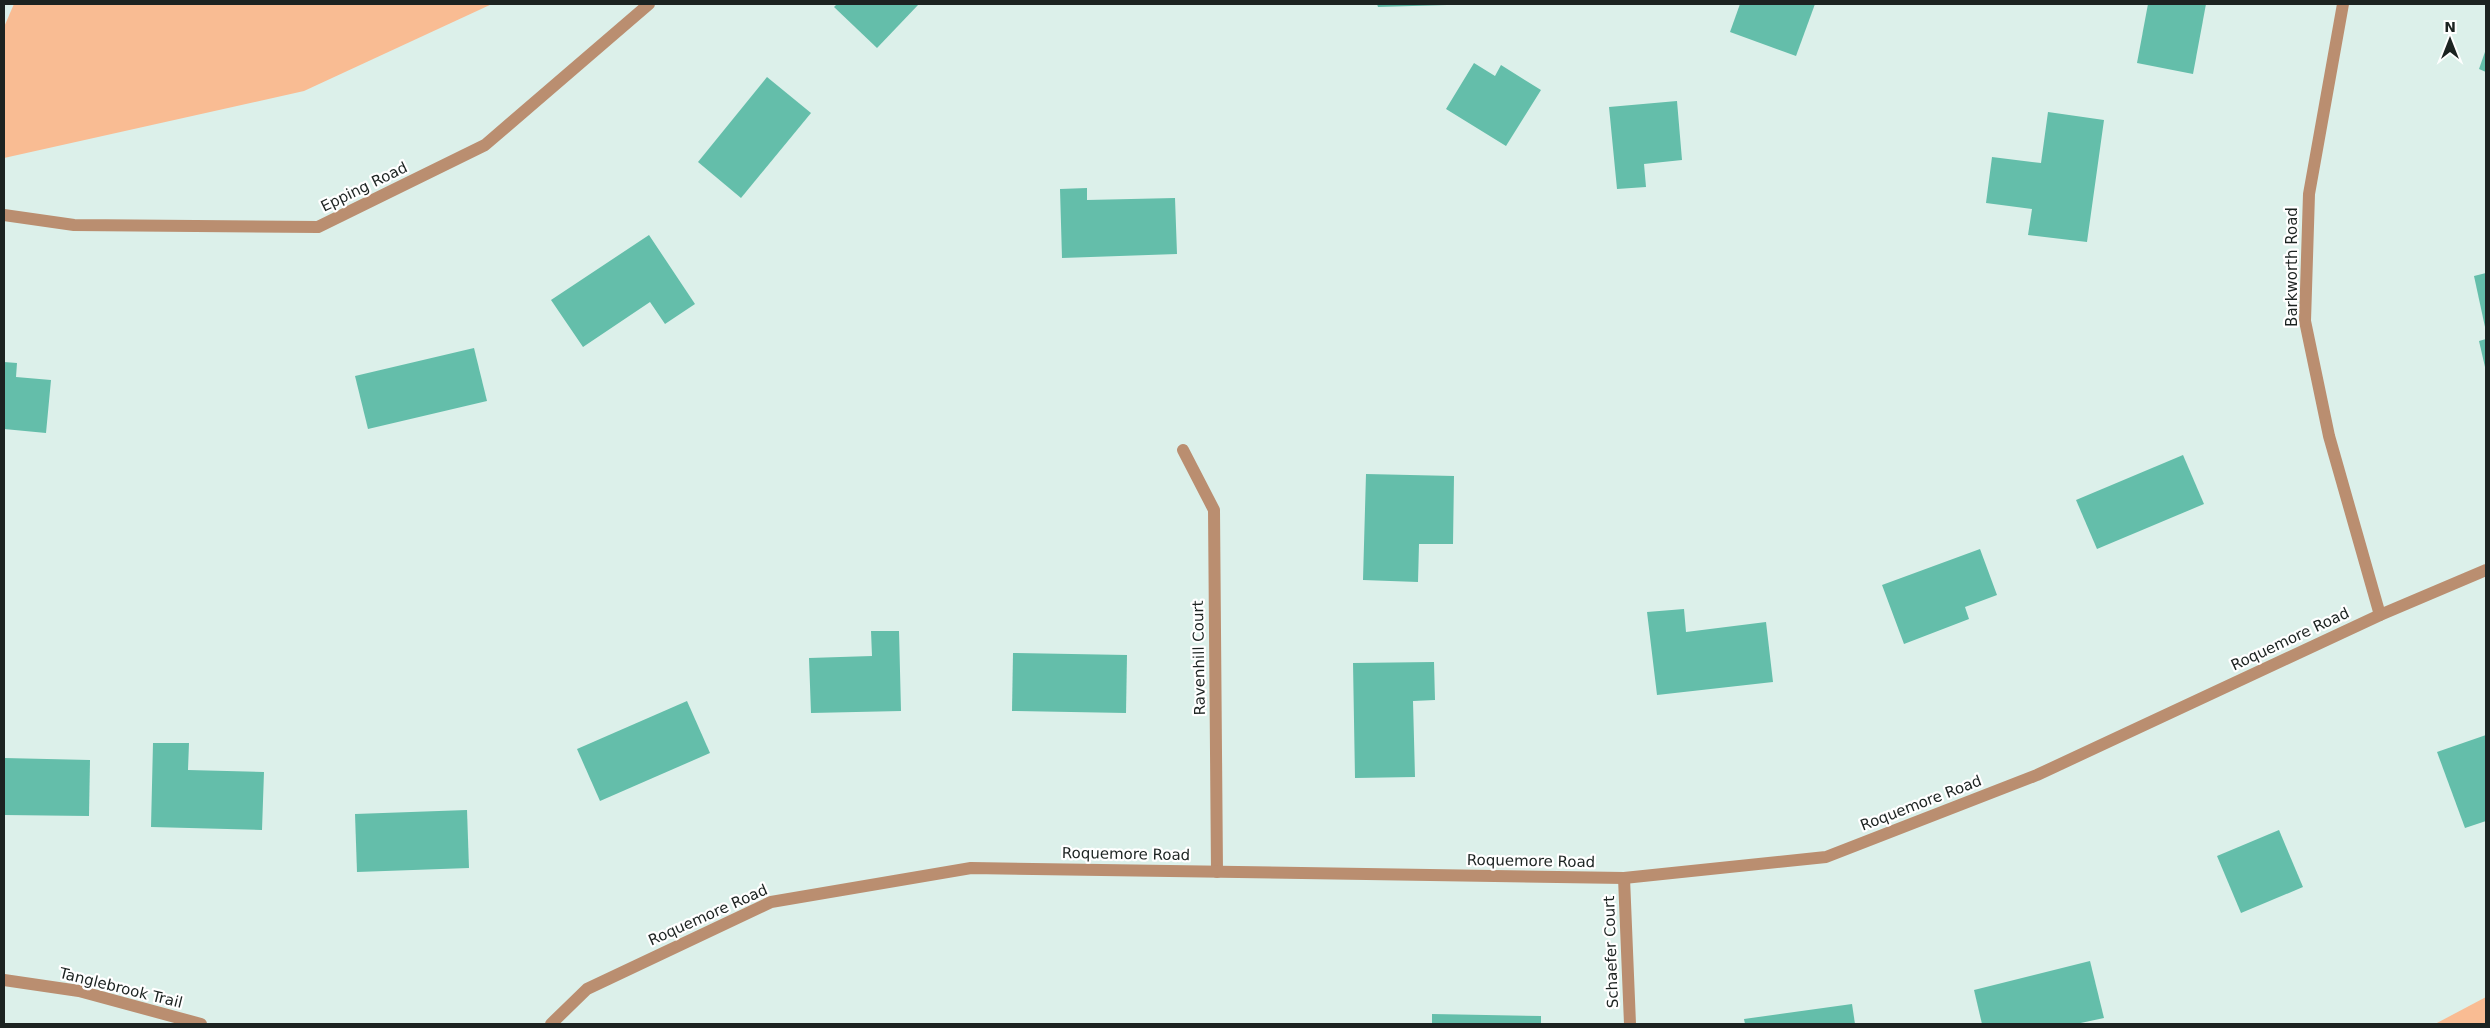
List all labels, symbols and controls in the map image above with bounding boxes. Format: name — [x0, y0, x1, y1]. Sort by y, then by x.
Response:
north arrow — [2425, 15, 2475, 65]
text: N — [2444, 19, 2456, 35]
street label: Epping Road — [318, 158, 410, 216]
street label: Barkworth Road — [2283, 207, 2301, 327]
street label: Ravenhill Court — [1189, 600, 1209, 716]
street label: Roquemore Road — [2228, 604, 2352, 674]
street label: Roquemore Road — [1858, 772, 1984, 834]
street label: Roquemore Road — [1062, 844, 1190, 864]
street label: Roquemore Road — [1467, 851, 1595, 871]
street label: Roquemore Road — [646, 881, 770, 949]
street label: Schaefer Court — [1600, 895, 1622, 1008]
street label: Tanglebrook Trail — [57, 964, 184, 1012]

